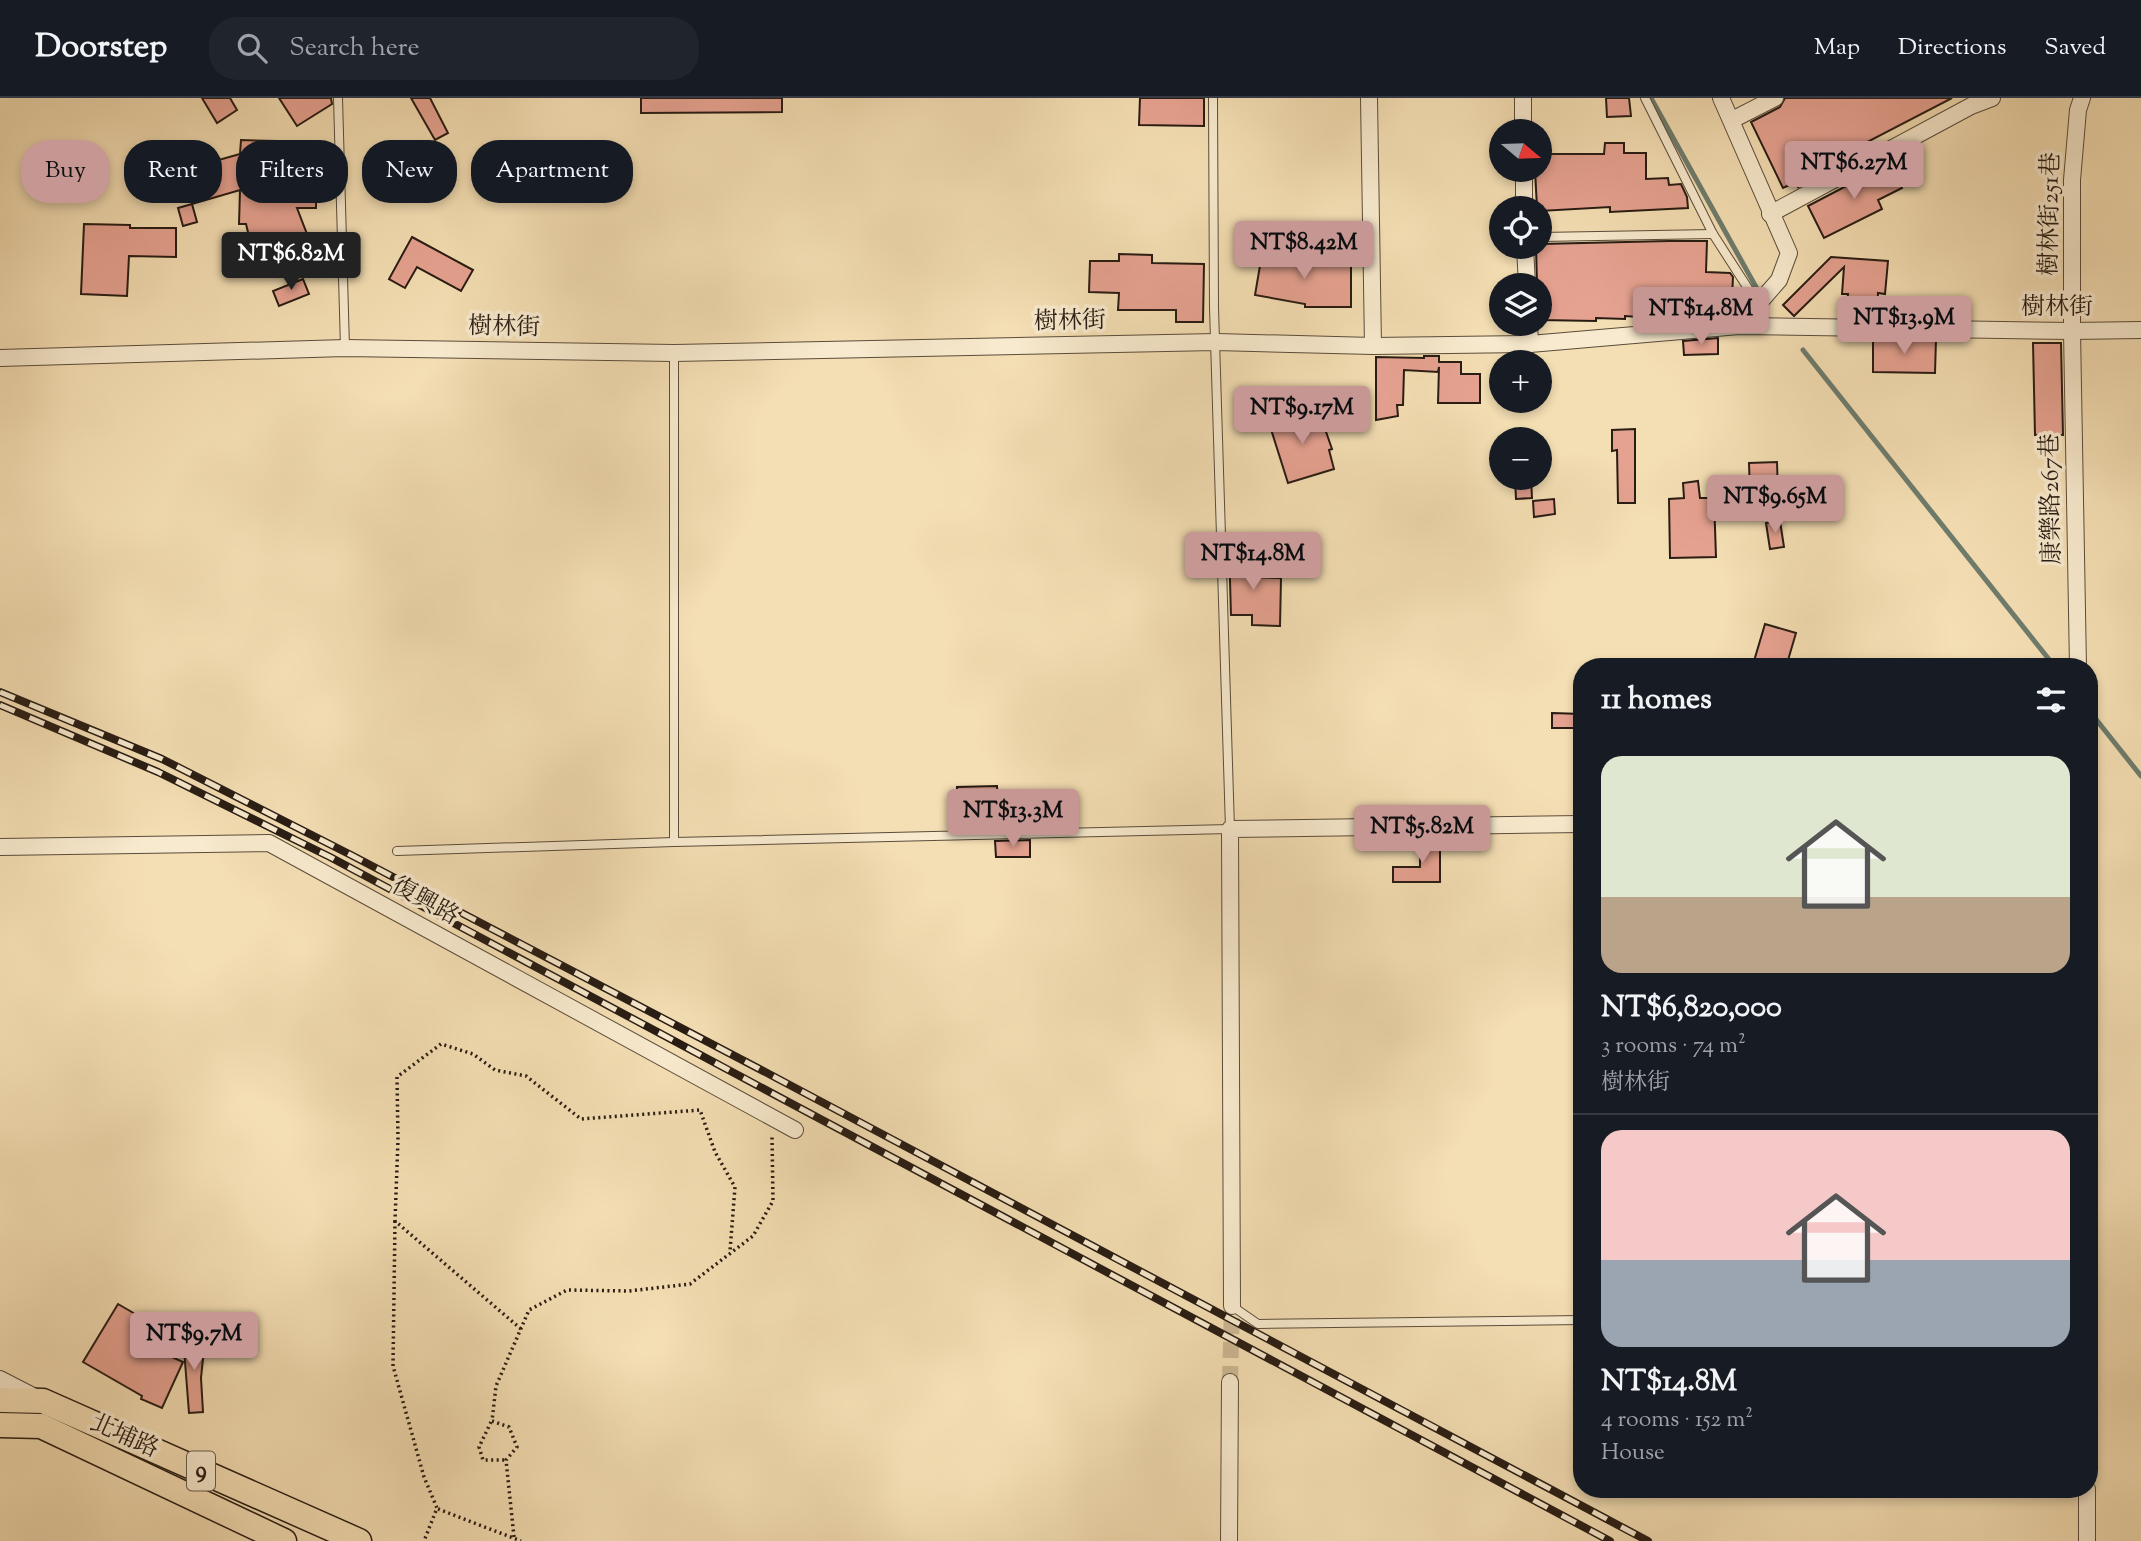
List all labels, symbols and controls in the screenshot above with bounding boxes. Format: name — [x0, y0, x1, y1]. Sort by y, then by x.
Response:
search box — [209, 17, 699, 80]
text: Doorstep — [35, 24, 167, 72]
icon: search — [233, 29, 271, 67]
text: Search here — [289, 30, 420, 67]
text: Map — [1814, 31, 1860, 65]
text: Directions — [1898, 31, 2006, 65]
text: Saved — [2044, 31, 2106, 65]
north arrow — [1489, 119, 1552, 182]
map controls — [1489, 119, 1552, 490]
chip: Buy — [21, 140, 110, 203]
chip: Rent — [124, 140, 222, 203]
chip: Filters — [236, 140, 348, 203]
chip: New — [362, 140, 457, 203]
chip: Apartment — [471, 140, 633, 203]
pin: NT$6.27M — [1782, 141, 1926, 201]
text: NT$6.27M — [1801, 147, 1907, 180]
street label: 樹林街251巷 — [2033, 152, 2069, 276]
button: locate — [1489, 196, 1552, 259]
pin: NT$8.42M — [1232, 222, 1376, 281]
text: NT$8.42M — [1250, 227, 1358, 260]
pin: NT$6.82M — [219, 232, 363, 292]
text: NT$6.82M — [238, 238, 344, 271]
button: layers — [1489, 273, 1552, 336]
pin: NT$14.8M — [1629, 288, 1773, 347]
street label: 樹林街 — [2021, 291, 2093, 325]
text: NT$14.8M — [1649, 293, 1753, 326]
pin: NT$13.9M — [1832, 296, 1976, 356]
text: NT$13.9M — [1853, 302, 1955, 335]
street label: 樹林街 — [1034, 304, 1106, 340]
street label: 樹林街 — [468, 310, 540, 346]
button: + — [1489, 350, 1552, 413]
pin: NT$9.17M — [1230, 386, 1374, 446]
text: NT$9.17M — [1250, 392, 1354, 425]
button: − — [1489, 427, 1552, 490]
street label: 康樂路267巷 — [2034, 433, 2070, 565]
pin: NT$9.65M — [1703, 476, 1847, 535]
text: NT$9.65M — [1723, 481, 1827, 514]
pin: NT$14.8M — [1181, 532, 1325, 592]
text: NT$14.8M — [1201, 538, 1305, 571]
text: 11 homes — [1601, 679, 1712, 722]
icon: filters — [2032, 681, 2070, 719]
pin: NT$13.3M — [941, 790, 1085, 849]
text: NT$13.3M — [963, 795, 1063, 828]
icon: home — [1773, 801, 1899, 927]
pin: NT$5.82M — [1350, 806, 1494, 865]
text: NT$5.82M — [1370, 811, 1474, 844]
street label: 復興路 — [385, 870, 465, 934]
text: NT$6,820,000 — [1601, 987, 1782, 1030]
text: 3 rooms · 74 m² — [1601, 1030, 1746, 1063]
text: 樹林街 — [1601, 1067, 1670, 1100]
icon: home — [1773, 1175, 1899, 1301]
pin: NT$9.7M — [129, 1312, 259, 1372]
text: NT$9.7M — [146, 1318, 242, 1351]
text: NT$14.8M — [1601, 1361, 1737, 1404]
text: 4 rooms · 152 m² — [1601, 1404, 1753, 1437]
street label: 北埔路 — [84, 1407, 164, 1467]
text: House — [1601, 1437, 1665, 1470]
road number: 9 — [187, 1452, 215, 1490]

